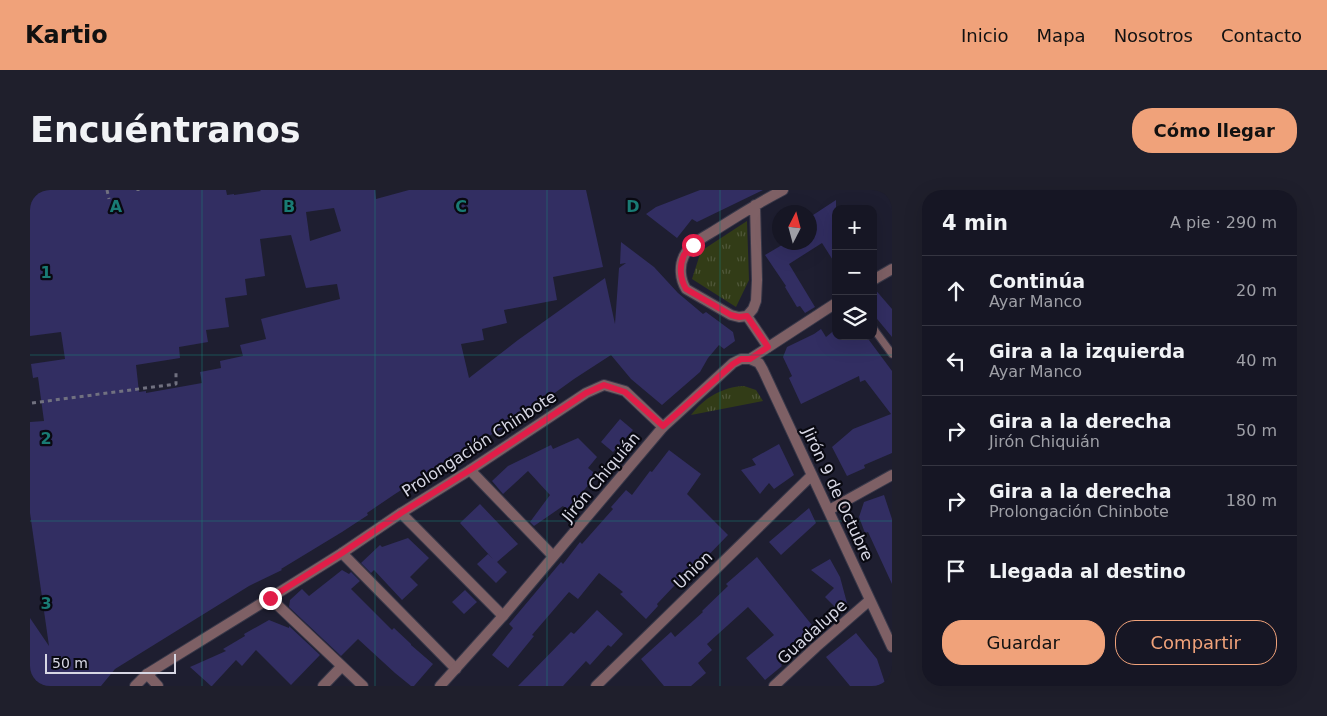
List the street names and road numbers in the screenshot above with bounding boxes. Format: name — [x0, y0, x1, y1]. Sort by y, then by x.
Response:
street label: Prolongación Chinbote — [398, 387, 560, 501]
street label: Jirón 9 de Octubre — [798, 423, 877, 564]
street label: Jirón Chiquián — [557, 428, 644, 526]
street label: Union — [670, 547, 716, 593]
street label: Guadalupe — [773, 596, 851, 668]

